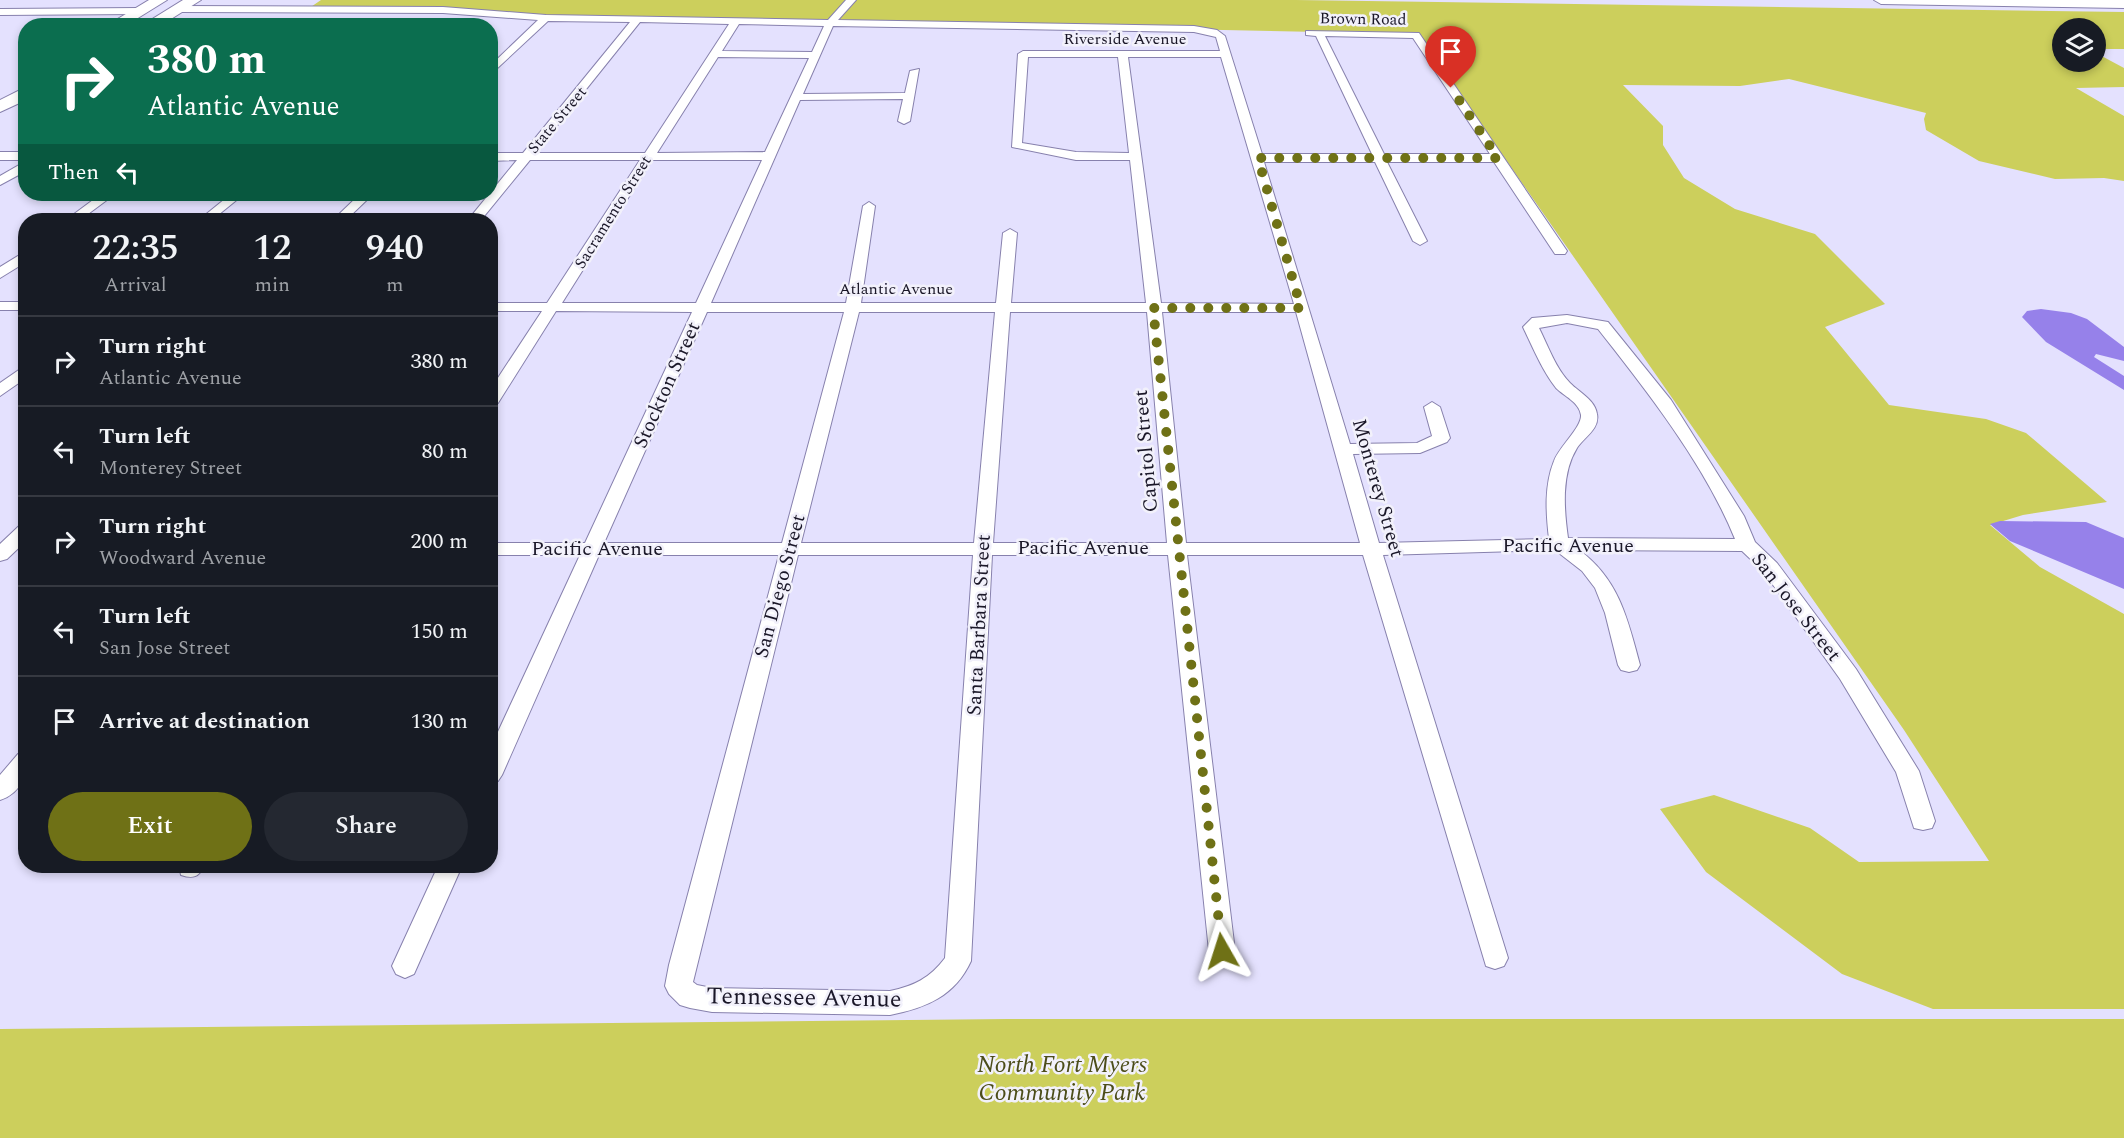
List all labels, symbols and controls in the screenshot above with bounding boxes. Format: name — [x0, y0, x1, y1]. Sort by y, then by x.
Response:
street label: Brown Road — [1319, 6, 1407, 32]
map controls — [2052, 18, 2106, 72]
button: layers — [2052, 18, 2106, 72]
pin — [1425, 26, 1476, 88]
street label: Riverside Avenue — [1064, 27, 1186, 51]
text: 380 m — [147, 29, 266, 92]
icon: arrive — [1434, 35, 1467, 68]
icon: right — [48, 42, 126, 120]
street label: State Street — [522, 81, 593, 159]
text: Atlantic Avenue — [147, 86, 340, 128]
street label: Sacramento Street — [568, 150, 658, 273]
text: Then — [48, 156, 99, 189]
icon: left — [111, 156, 144, 189]
text: 22:35 — [92, 221, 179, 276]
text: 12 — [253, 221, 292, 276]
text: 940 — [366, 221, 424, 276]
text: Arrival — [104, 270, 167, 300]
text: min — [255, 270, 290, 300]
text: m — [386, 270, 403, 300]
street label: Atlantic Avenue — [839, 277, 953, 301]
street label: Stockton Street — [626, 317, 708, 453]
text: Turn right — [99, 330, 206, 363]
icon: right — [48, 345, 81, 378]
text: 380 m — [411, 345, 468, 378]
text: Atlantic Avenue — [99, 363, 242, 393]
street label: Capitol Street — [1126, 388, 1166, 514]
street label: Monterey Street — [1344, 415, 1412, 561]
text: Turn left — [99, 420, 191, 453]
icon: left — [48, 435, 81, 468]
text: 80 m — [422, 435, 468, 468]
text: Monterey Street — [99, 453, 242, 483]
text: Turn right — [99, 510, 206, 543]
street label: San Diego Street — [746, 511, 814, 661]
icon: right — [48, 525, 81, 558]
text: 200 m — [411, 525, 468, 558]
street label: Pacific Avenue — [1502, 531, 1634, 561]
street label: Pacific Avenue — [1017, 533, 1149, 563]
street label: Pacific Avenue — [531, 534, 663, 564]
street label: Santa Barbara Street — [959, 534, 999, 716]
text: Woodward Avenue — [99, 543, 266, 573]
street label: San Jose Street — [1744, 546, 1848, 668]
text: Turn left — [99, 600, 191, 633]
icon: left — [48, 615, 81, 648]
text: 150 m — [411, 615, 468, 648]
text: San Jose Street — [99, 633, 230, 663]
icon: arrive — [48, 705, 81, 738]
text: Arrive at destination — [99, 705, 310, 738]
text: 130 m — [411, 705, 468, 738]
button: Exit — [48, 792, 252, 861]
button: Share — [264, 792, 468, 861]
position arrow — [1190, 919, 1254, 983]
street label: Tennessee Avenue — [706, 978, 902, 1018]
park label: North Fort Myers Community Park — [977, 1047, 1147, 1111]

